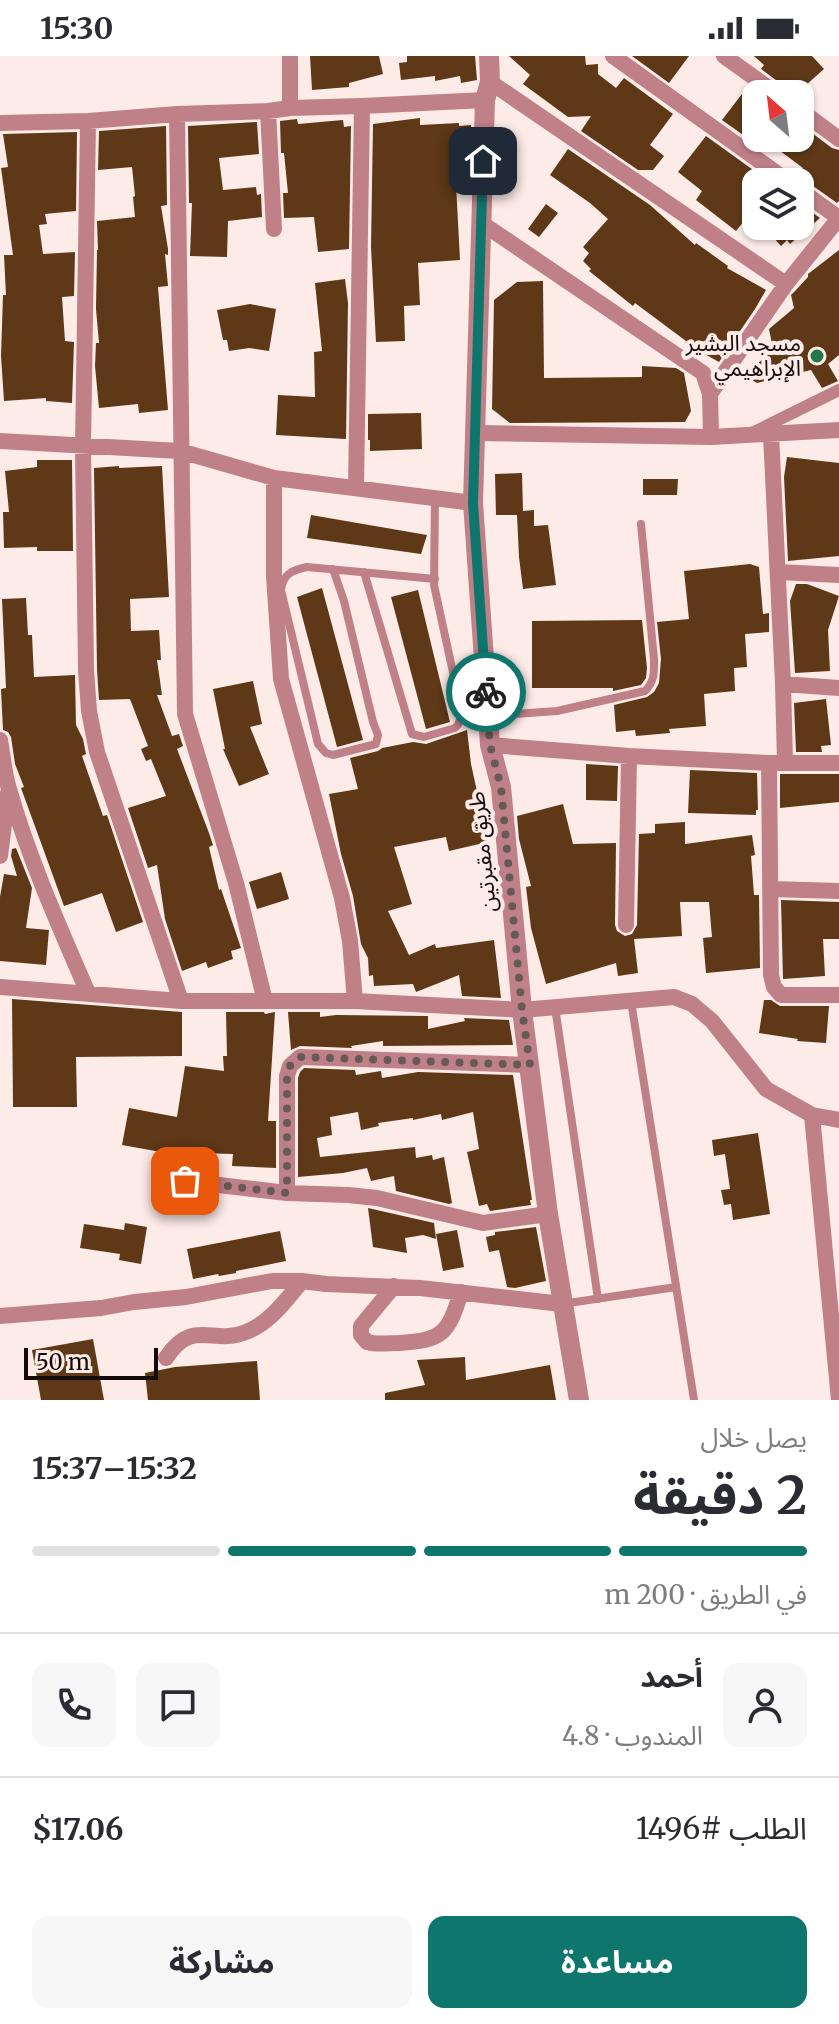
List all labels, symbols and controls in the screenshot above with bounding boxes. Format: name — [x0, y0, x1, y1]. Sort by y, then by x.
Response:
text: 15:30 — [40, 9, 113, 47]
north arrow — [742, 80, 814, 152]
map controls — [742, 80, 814, 240]
pin — [449, 127, 517, 195]
icon: home — [461, 139, 505, 183]
button: layers — [742, 168, 814, 240]
place label: مسجد البشير الإبراهيمي — [685, 329, 801, 385]
marker: مسجد البشير الإبراهيمي — [808, 347, 826, 365]
courier — [446, 652, 526, 732]
icon: bike — [464, 670, 508, 714]
street label: طريق مقبرتين — [462, 790, 502, 914]
pin — [151, 1147, 219, 1215]
icon: bag — [163, 1159, 207, 1203]
scale bar — [24, 1344, 158, 1380]
text: 50 m — [36, 1348, 90, 1376]
text: يصل خلال — [700, 1421, 807, 1454]
text: 15:32–15:37 — [32, 1449, 197, 1487]
text: 2 دقيقة — [633, 1463, 807, 1528]
text: في الطريق · 200 m — [604, 1578, 807, 1611]
text: أحمد — [640, 1657, 703, 1695]
button: phone — [32, 1663, 116, 1747]
button: chat — [136, 1663, 220, 1747]
button: person — [723, 1663, 807, 1747]
text: المندوب · 4.8 — [562, 1719, 703, 1752]
text: الطلب #1496 — [636, 1809, 807, 1847]
text: $17.06 — [32, 1810, 123, 1848]
button: مشاركة — [32, 1916, 412, 2008]
button: مساعدة — [428, 1916, 807, 2008]

